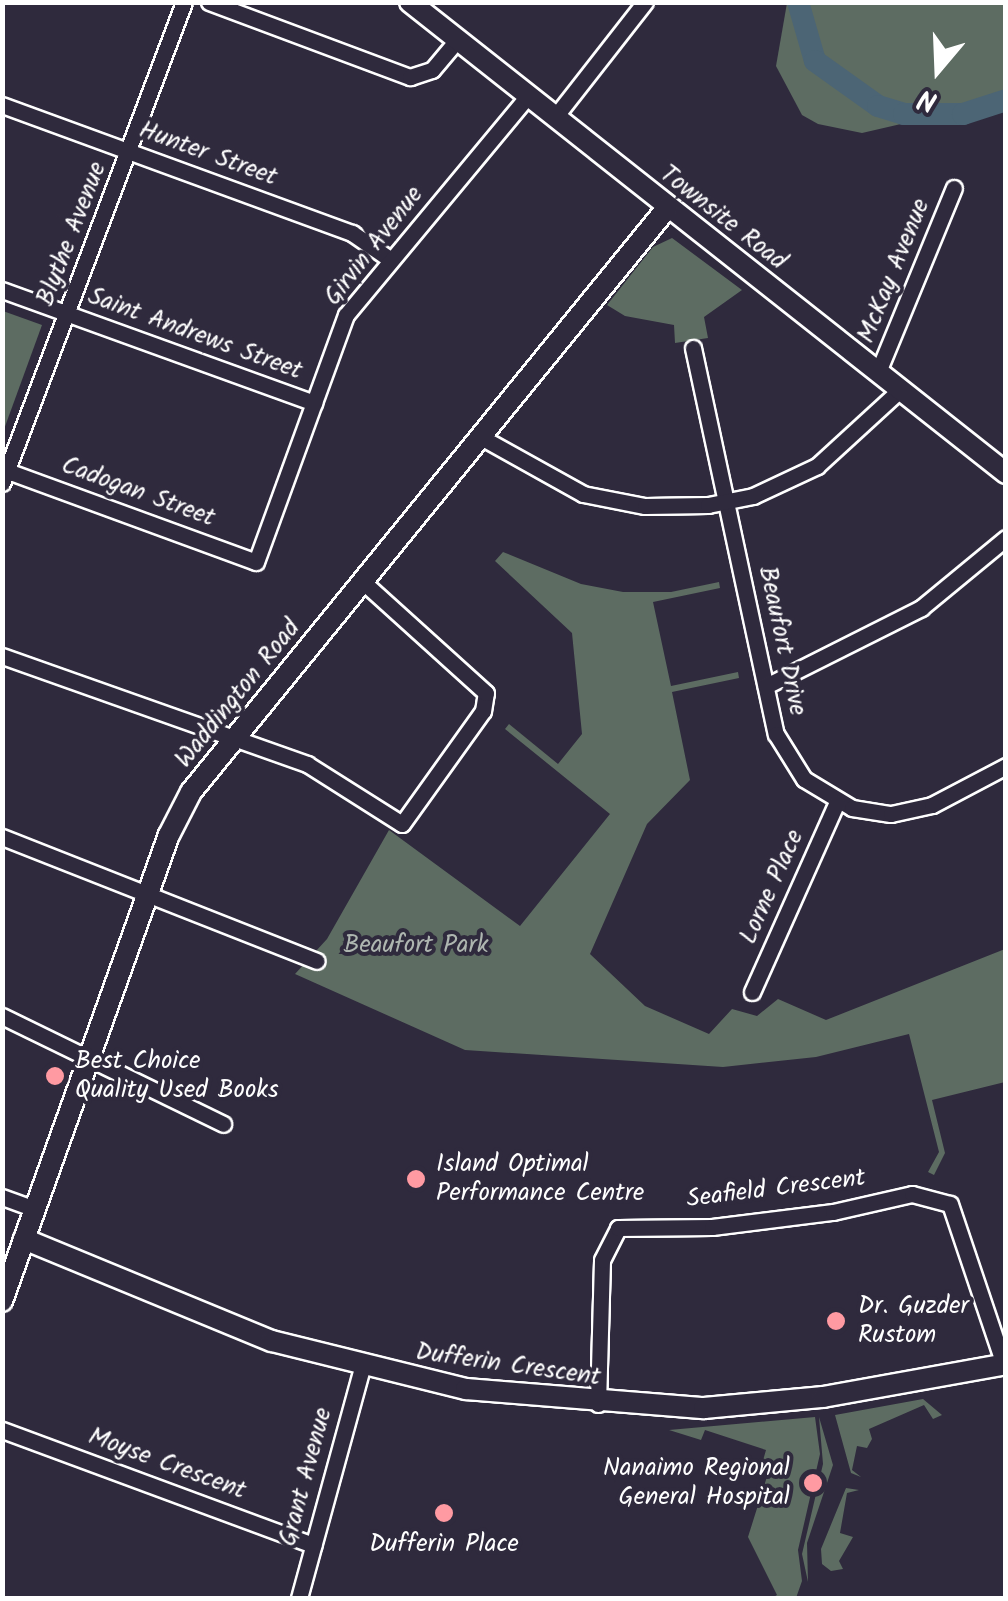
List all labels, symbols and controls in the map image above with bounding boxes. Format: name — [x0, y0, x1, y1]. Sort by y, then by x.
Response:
north arrow — [888, 20, 988, 120]
text: N — [912, 75, 944, 123]
street label: Hunter Street — [135, 115, 281, 193]
street label: Blythe Avenue — [31, 158, 113, 310]
street label: Townsite Road — [654, 159, 792, 277]
street label: Girvin Avenue — [318, 180, 430, 312]
street label: McKay Avenue — [851, 195, 937, 347]
street label: Saint Andrews Street — [84, 281, 306, 387]
street label: Cadogan Street — [57, 450, 219, 534]
street label: Beaufort Drive — [752, 564, 812, 718]
street label: Waddington Road — [169, 614, 307, 774]
street label: Lorne Place — [734, 825, 810, 949]
park label: Beaufort Park — [344, 930, 488, 960]
place label: Best Choice Quality Used Books — [75, 1047, 279, 1106]
marker: Best Choice Quality Used Books — [44, 1065, 66, 1087]
place label: Island Optimal Performance Centre — [436, 1150, 644, 1209]
street label: Seafield Crescent — [685, 1163, 867, 1215]
marker: Island Optimal Performance Centre — [405, 1168, 427, 1190]
place label: Dr. Guzder Rustom — [858, 1292, 969, 1351]
marker: Dr. Guzder Rustom — [823, 1308, 849, 1334]
street label: Dufferin Crescent — [414, 1337, 602, 1393]
street label: Grant Avenue — [273, 1405, 339, 1549]
street label: Moyse Crescent — [84, 1422, 250, 1506]
place label: Nanaimo Regional General Hospital — [603, 1454, 790, 1513]
marker: Nanaimo Regional General Hospital — [800, 1470, 826, 1496]
marker: Dufferin Place — [433, 1502, 455, 1524]
place label: Dufferin Place — [369, 1529, 519, 1559]

